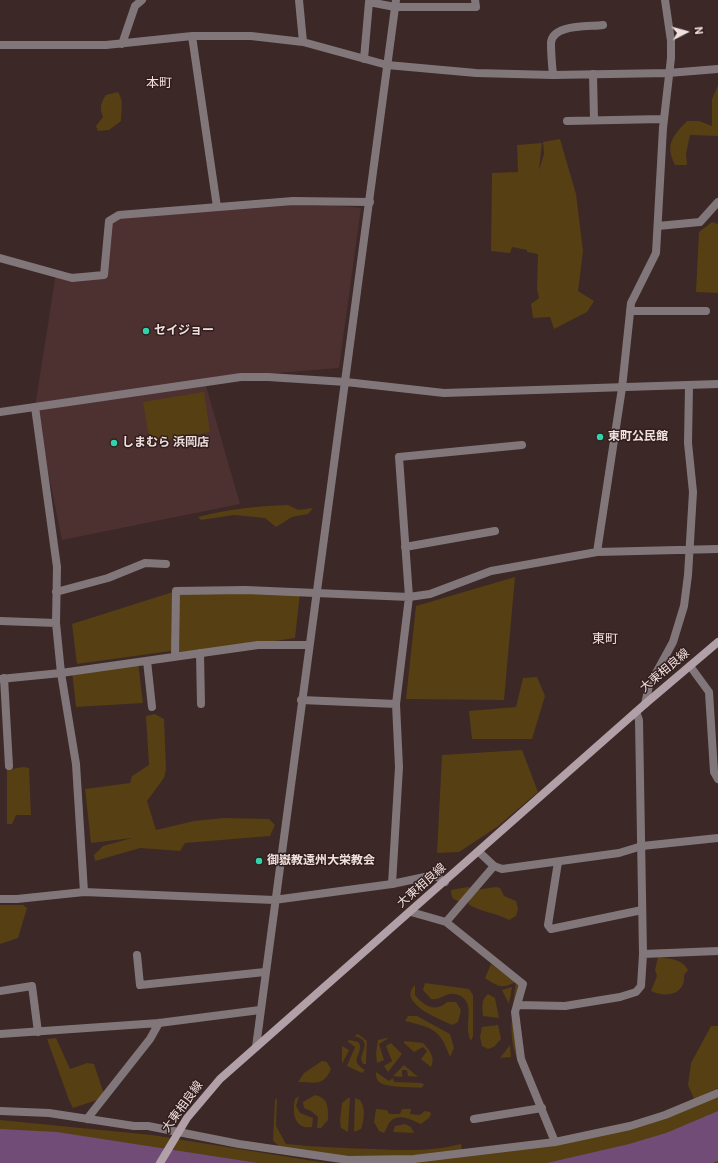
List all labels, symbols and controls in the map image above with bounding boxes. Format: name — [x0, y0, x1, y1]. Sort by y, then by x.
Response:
north arrow — [666, 12, 706, 52]
text: N — [692, 26, 705, 35]
district label: 本町 — [146, 76, 172, 92]
place label: セイジョー — [154, 324, 214, 338]
marker: セイジョー — [141, 326, 151, 336]
place label: 東町公民館 — [608, 430, 668, 444]
marker: 東町公民館 — [595, 432, 605, 442]
place label: しまむら 浜岡店 — [122, 436, 209, 450]
marker: しまむら 浜岡店 — [109, 438, 119, 448]
district label: 東町 — [592, 632, 618, 648]
street label: 大東相良線 — [637, 646, 693, 696]
place label: 御嶽教遠州大栄教会 — [267, 854, 375, 868]
marker: 御嶽教遠州大栄教会 — [254, 856, 264, 866]
street label: 大東相良線 — [395, 861, 449, 911]
street label: 大東相良線 — [160, 1078, 206, 1136]

